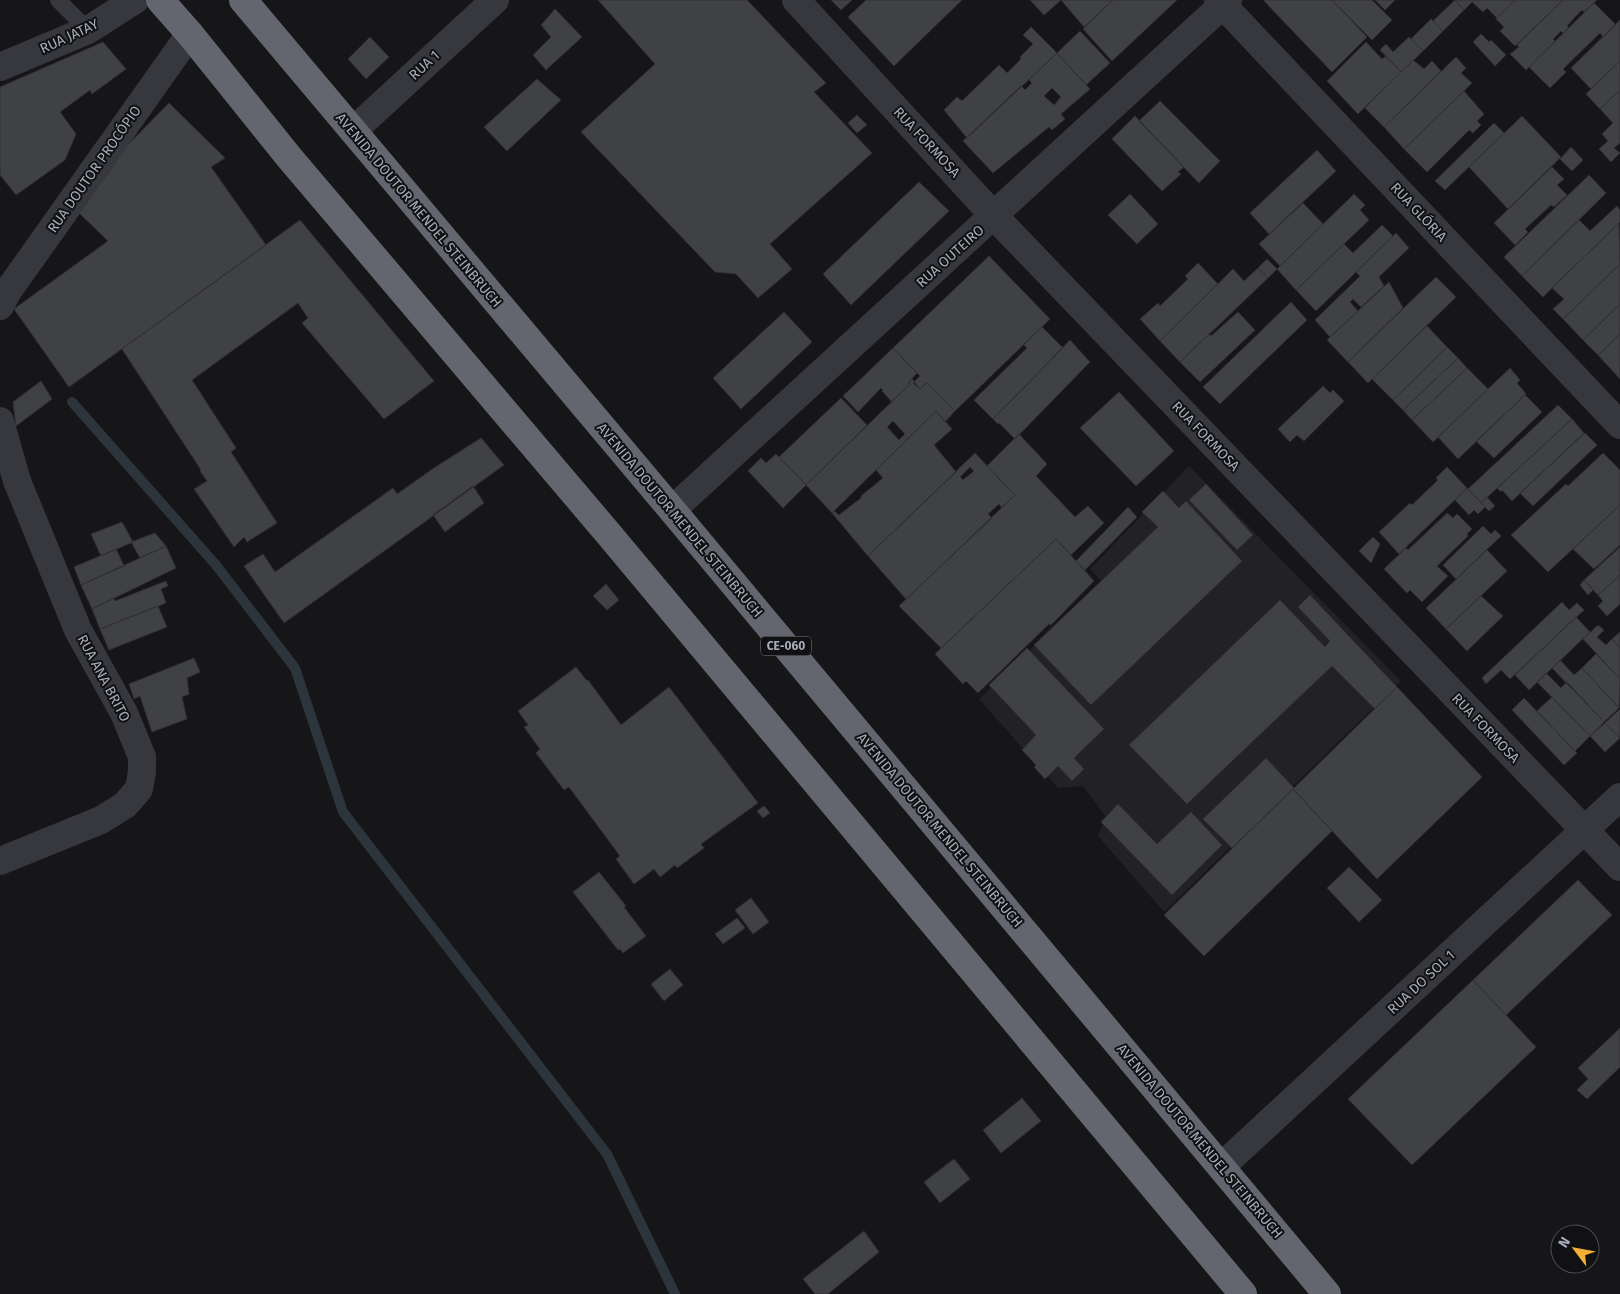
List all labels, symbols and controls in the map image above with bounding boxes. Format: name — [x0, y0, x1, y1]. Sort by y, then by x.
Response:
street label: RUA JATAY — [37, 15, 101, 57]
street label: RUA 1 — [406, 47, 443, 84]
street label: RUA DOUTOR PROCÓPIO — [43, 102, 145, 236]
street label: RUA FORMOSA — [890, 104, 964, 181]
street label: AVENIDA DOUTOR MENDEL STEINBRUCH — [332, 110, 505, 311]
street label: RUA GLÓRIA — [1387, 179, 1451, 245]
street label: RUA OUTEIRO — [913, 222, 988, 291]
street label: RUA FORMOSA — [1168, 398, 1243, 475]
street label: AVENIDA DOUTOR MENDEL STEINBRUCH — [593, 420, 766, 621]
street label: RUA ANA BRITO — [73, 632, 134, 725]
road number: CE-060 — [761, 636, 811, 656]
street label: RUA FORMOSA — [1448, 690, 1523, 767]
street label: AVENIDA DOUTOR MENDEL STEINBRUCH — [853, 730, 1026, 931]
street label: RUA DO SOL 1 — [1384, 947, 1458, 1018]
street label: AVENIDA DOUTOR MENDEL STEINBRUCH — [1113, 1041, 1286, 1242]
north arrow — [1550, 1224, 1600, 1274]
text: N — [1555, 1234, 1574, 1251]

